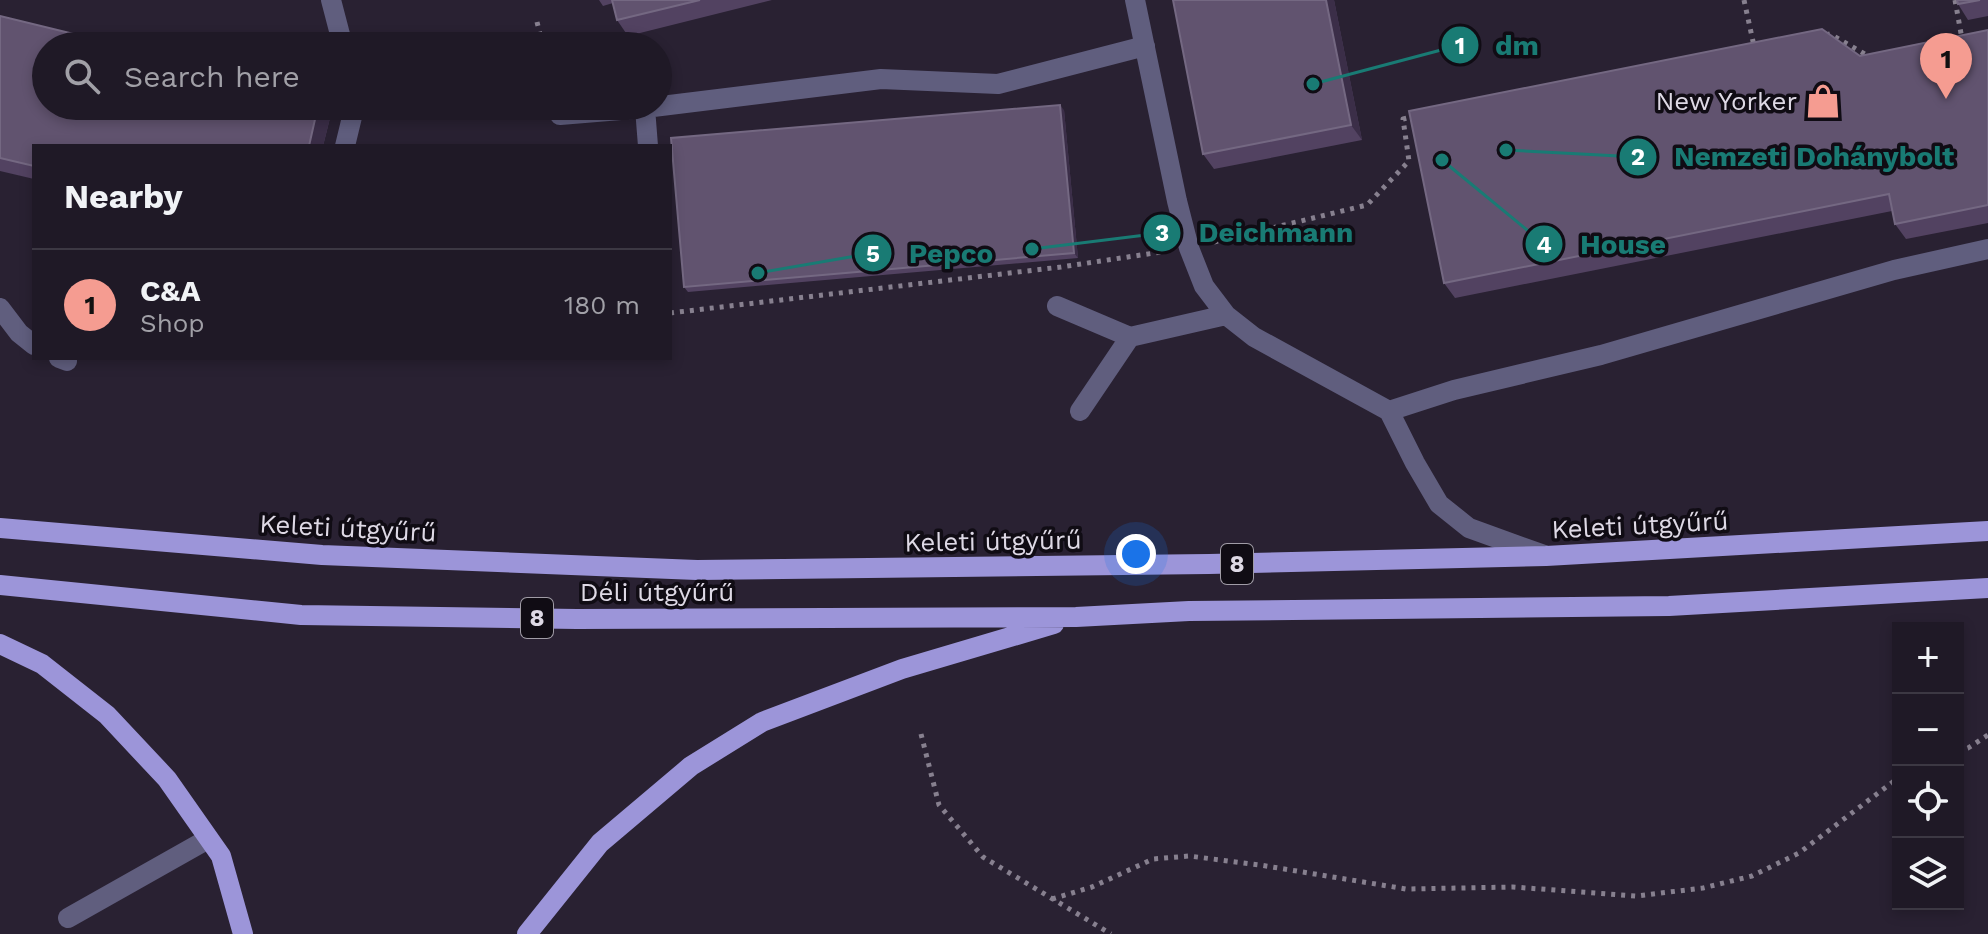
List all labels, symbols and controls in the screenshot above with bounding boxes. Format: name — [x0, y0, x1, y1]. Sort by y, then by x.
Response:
callout: dm — [1440, 19, 1555, 71]
text: dm — [1495, 29, 1539, 62]
search box — [32, 32, 672, 120]
text: 1 — [1455, 32, 1465, 60]
pin: 1 — [1920, 33, 1972, 99]
icon: search — [60, 54, 104, 98]
text: Search here — [124, 59, 300, 94]
shop icon: New Yorker — [1804, 82, 1842, 120]
place label: New Yorker — [1655, 86, 1797, 116]
callout: Nemzeti Dohánybolt — [1618, 131, 1971, 183]
text: Nemzeti Dohánybolt — [1674, 140, 1954, 173]
text: 2 — [1631, 143, 1645, 171]
text: Nearby — [64, 176, 183, 216]
callout: Deichmann — [1142, 207, 1369, 259]
text: Deichmann — [1199, 216, 1353, 249]
callout: House — [1524, 218, 1682, 270]
text: 3 — [1155, 219, 1169, 247]
callout: Pepco — [853, 227, 1009, 279]
text: House — [1580, 228, 1666, 261]
text: 4 — [1536, 231, 1552, 259]
text: Pepco — [909, 237, 993, 270]
text: 5 — [866, 240, 880, 268]
text: C&A — [140, 273, 200, 308]
text: 1 — [84, 290, 96, 320]
text: 180 m — [564, 290, 640, 320]
text: Shop — [140, 308, 205, 338]
street label: Keleti útgyűrű — [1551, 505, 1729, 545]
street label: Keleti útgyűrű — [259, 508, 437, 548]
street label: Keleti útgyűrű — [904, 524, 1082, 558]
your location — [1116, 534, 1156, 574]
road number: 8 — [1221, 544, 1253, 584]
street label: Déli útgyűrű — [580, 577, 734, 607]
road number: 8 — [521, 598, 553, 638]
map controls — [1892, 622, 1964, 910]
button: + — [1892, 622, 1964, 694]
button: − — [1892, 694, 1964, 766]
button: locate — [1892, 766, 1964, 838]
button: layers — [1892, 838, 1964, 910]

